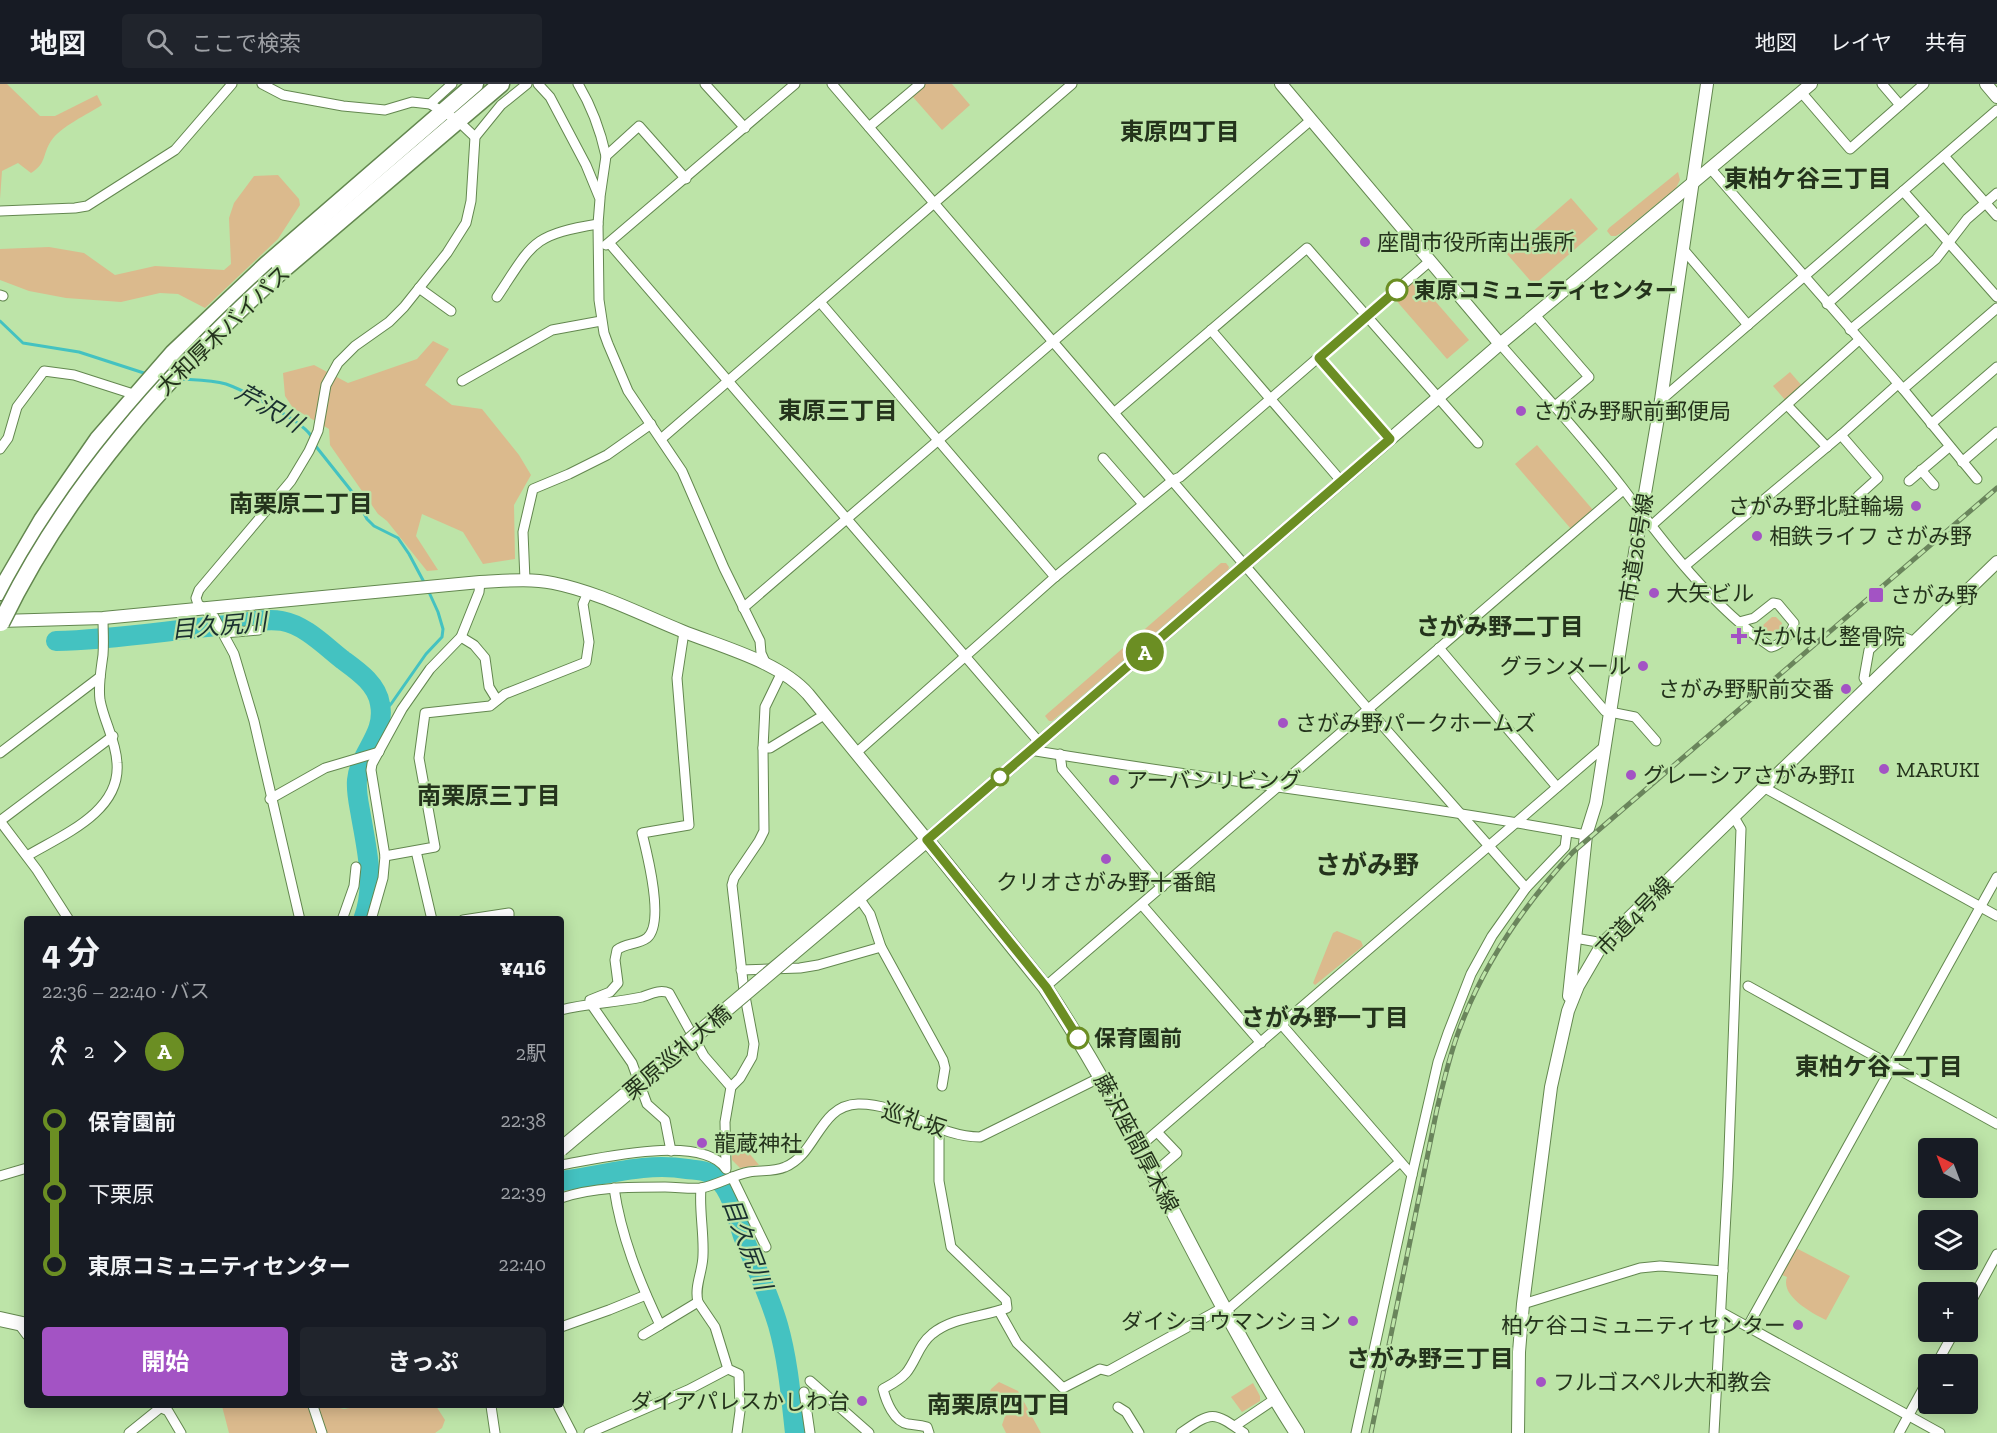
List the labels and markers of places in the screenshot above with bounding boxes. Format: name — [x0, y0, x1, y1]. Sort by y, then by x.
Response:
place label: 座間市役所南出張所 — [1377, 229, 1575, 256]
marker: 座間市役所南出張所 — [1358, 235, 1372, 249]
place label: 東原コミュニティセンター — [1414, 277, 1677, 304]
marker: 東原コミュニティセンター — [1386, 279, 1408, 301]
place label: さがみ野駅前郵便局 — [1533, 398, 1731, 425]
marker: さがみ野駅前郵便局 — [1514, 404, 1528, 418]
place label: さがみ野北駐輪場 — [1728, 493, 1904, 520]
marker: さがみ野北駐輪場 — [1909, 499, 1923, 513]
place label: 相鉄ライフ さがみ野 — [1769, 523, 1972, 550]
marker: 相鉄ライフ さがみ野 — [1750, 529, 1764, 543]
place label: 大矢ビル — [1666, 580, 1754, 607]
place label: さがみ野 — [1890, 582, 1978, 609]
marker: 大矢ビル — [1647, 586, 1661, 600]
marker: さがみ野 — [1867, 586, 1885, 604]
place label: たかはし整骨院 — [1752, 623, 1905, 650]
marker: たかはし整骨院 — [1730, 627, 1748, 645]
place label: グランメール — [1500, 653, 1631, 680]
marker: グランメール — [1636, 659, 1650, 673]
place label: さがみ野駅前交番 — [1658, 676, 1834, 703]
marker: さがみ野駅前交番 — [1839, 682, 1853, 696]
place label: さがみ野パークホームズ — [1295, 710, 1536, 737]
marker: さがみ野パークホームズ — [1276, 716, 1290, 730]
place label: MARUKI — [1896, 756, 1980, 783]
place label: グレーシアさがみ野II — [1643, 762, 1855, 789]
marker: MARUKI — [1877, 762, 1891, 776]
place label: アーバンリビング — [1126, 767, 1302, 794]
unlabelled marker — [991, 768, 1009, 786]
marker: グレーシアさがみ野II — [1624, 768, 1638, 782]
marker: アーバンリビング — [1107, 773, 1121, 787]
marker: クリオさがみ野十番館 — [1099, 852, 1113, 866]
place label: クリオさがみ野十番館 — [996, 869, 1216, 896]
place label: 保育園前 — [1094, 1025, 1182, 1052]
marker: 保育園前 — [1067, 1027, 1089, 1049]
place label: 龍蔵神社 — [714, 1130, 802, 1157]
marker: 龍蔵神社 — [695, 1136, 709, 1150]
place label: ダイショウマンション — [1121, 1308, 1341, 1335]
place label: 柏ケ谷コミュニティセンター — [1501, 1312, 1786, 1339]
marker: ダイショウマンション — [1346, 1314, 1360, 1328]
marker: 柏ケ谷コミュニティセンター — [1791, 1318, 1805, 1332]
place label: フルゴスペル大和教会 — [1553, 1369, 1771, 1396]
marker: フルゴスペル大和教会 — [1534, 1375, 1548, 1389]
place label: ダイアパレスかしわ台 — [630, 1388, 850, 1415]
marker: ダイアパレスかしわ台 — [855, 1394, 869, 1408]

